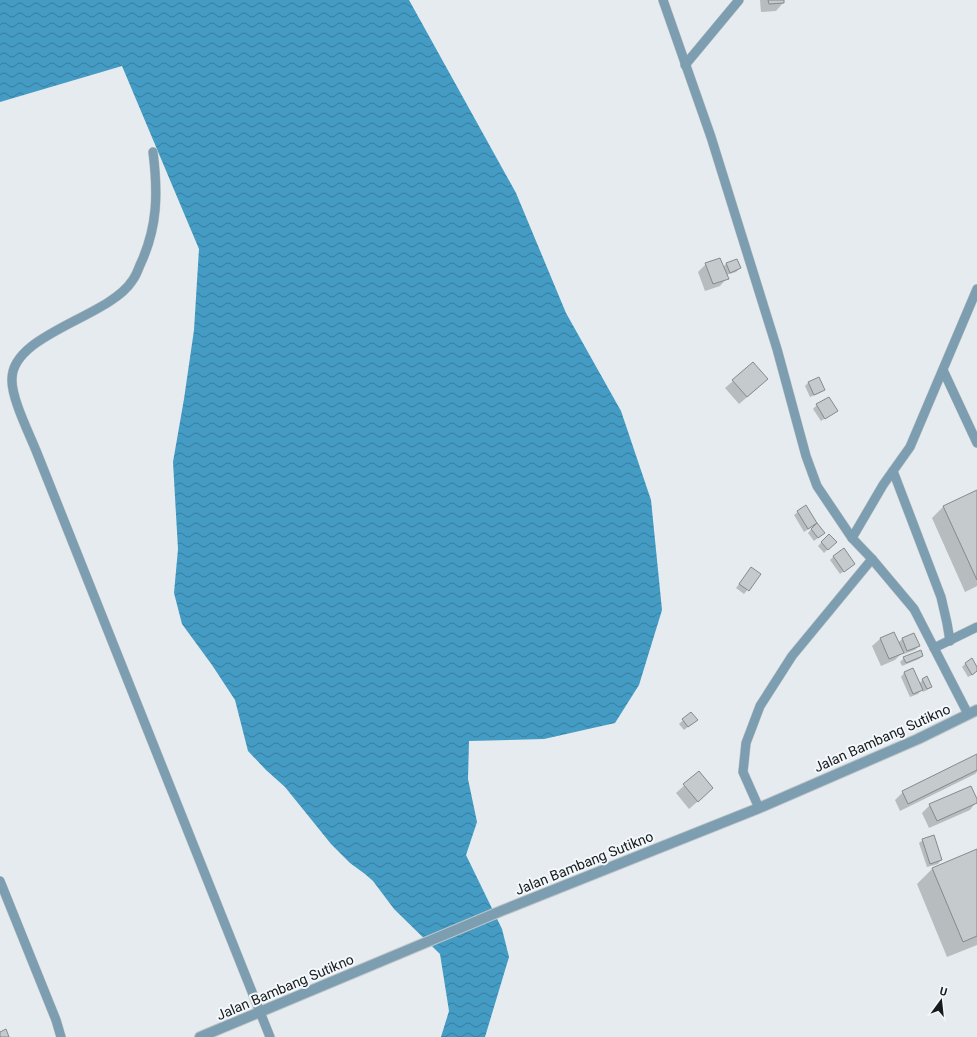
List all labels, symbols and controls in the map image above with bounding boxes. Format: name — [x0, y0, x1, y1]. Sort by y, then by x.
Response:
street label: Jalan Bambang Sutikno — [811, 701, 953, 775]
street label: Jalan Bambang Sutikno — [513, 828, 655, 898]
street label: Jalan Bambang Sutikno — [214, 951, 356, 1023]
north arrow — [921, 981, 961, 1021]
text: U — [938, 985, 949, 999]

